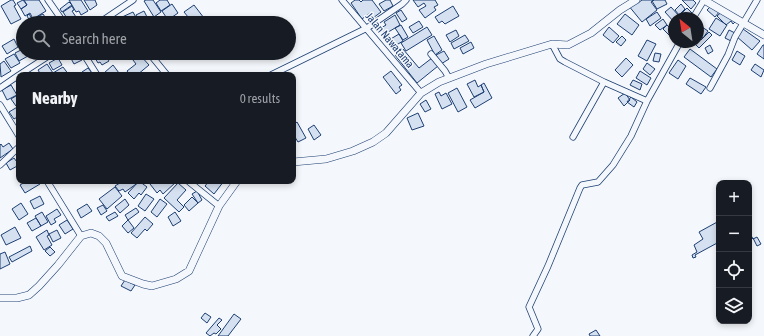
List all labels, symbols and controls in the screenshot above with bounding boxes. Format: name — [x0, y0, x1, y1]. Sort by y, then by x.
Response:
street label: Jalan Nawatama — [364, 10, 416, 70]
north arrow — [668, 12, 704, 48]
search box — [16, 16, 296, 60]
icon: search — [30, 27, 52, 49]
text: Search here — [62, 30, 127, 47]
text: Nearby — [32, 88, 78, 108]
text: 0 results — [240, 91, 280, 106]
map controls — [716, 180, 752, 324]
button: + — [716, 180, 752, 216]
button: − — [716, 216, 752, 252]
button: locate — [716, 252, 752, 288]
button: layers — [716, 288, 752, 324]

